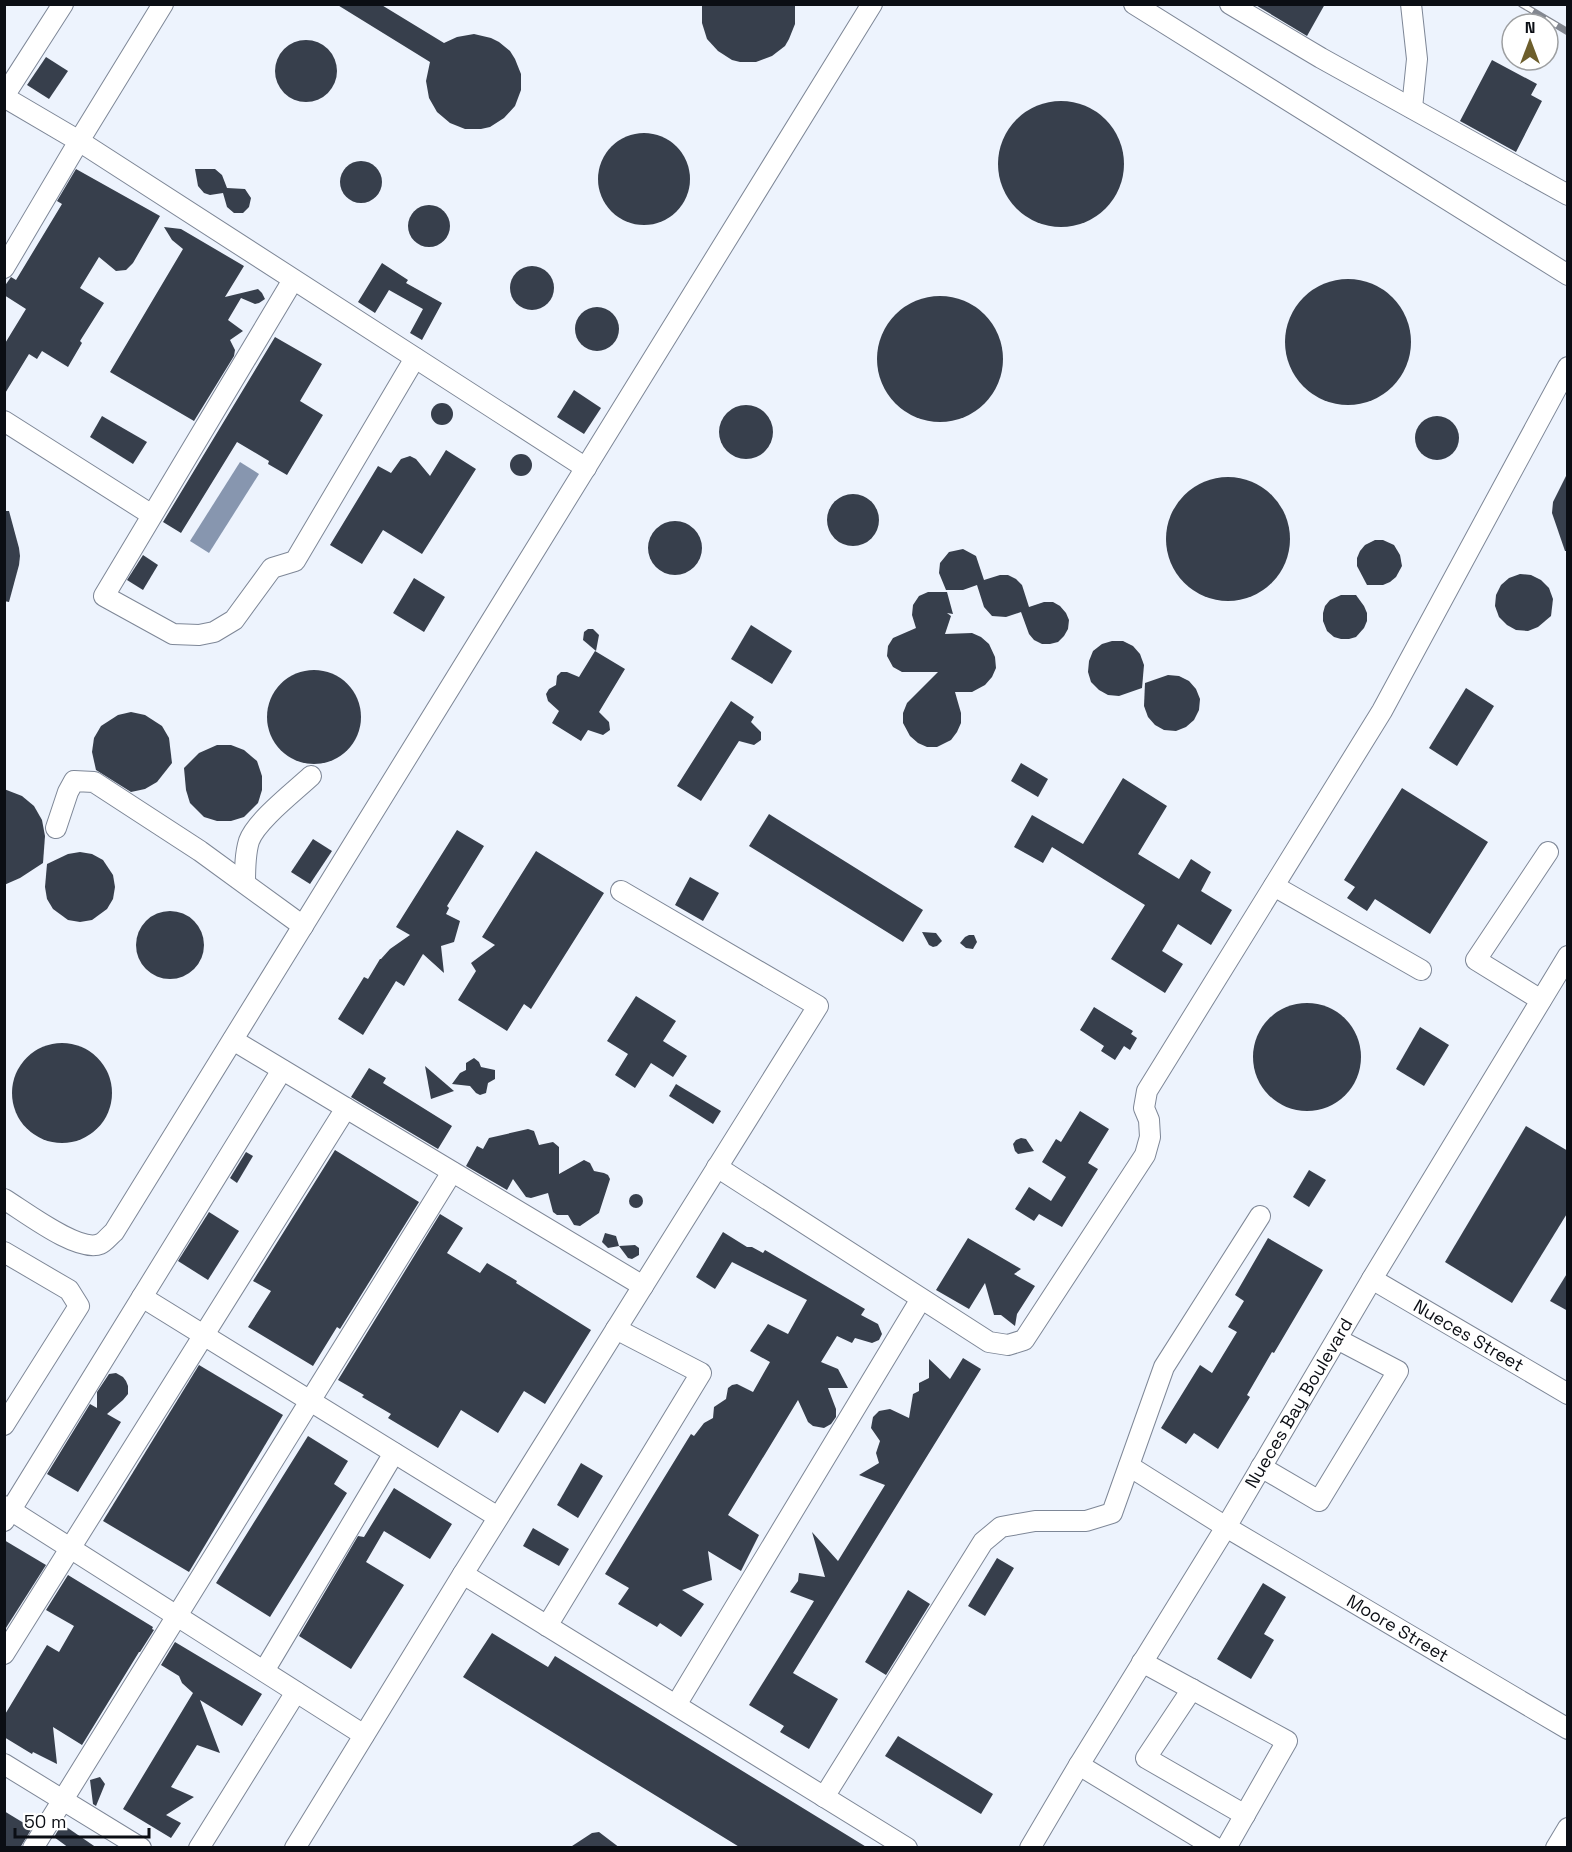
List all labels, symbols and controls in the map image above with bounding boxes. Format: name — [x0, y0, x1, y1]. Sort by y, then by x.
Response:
north arrow — [1500, 12, 1560, 72]
text: N — [1525, 17, 1535, 38]
street label: Nueces Street — [1409, 1294, 1528, 1377]
street label: Nueces Bay Boulevard — [1240, 1314, 1358, 1492]
street label: Moore Street — [1343, 1589, 1453, 1667]
scale bar — [15, 1801, 148, 1839]
text: 50 m — [24, 1810, 66, 1833]

